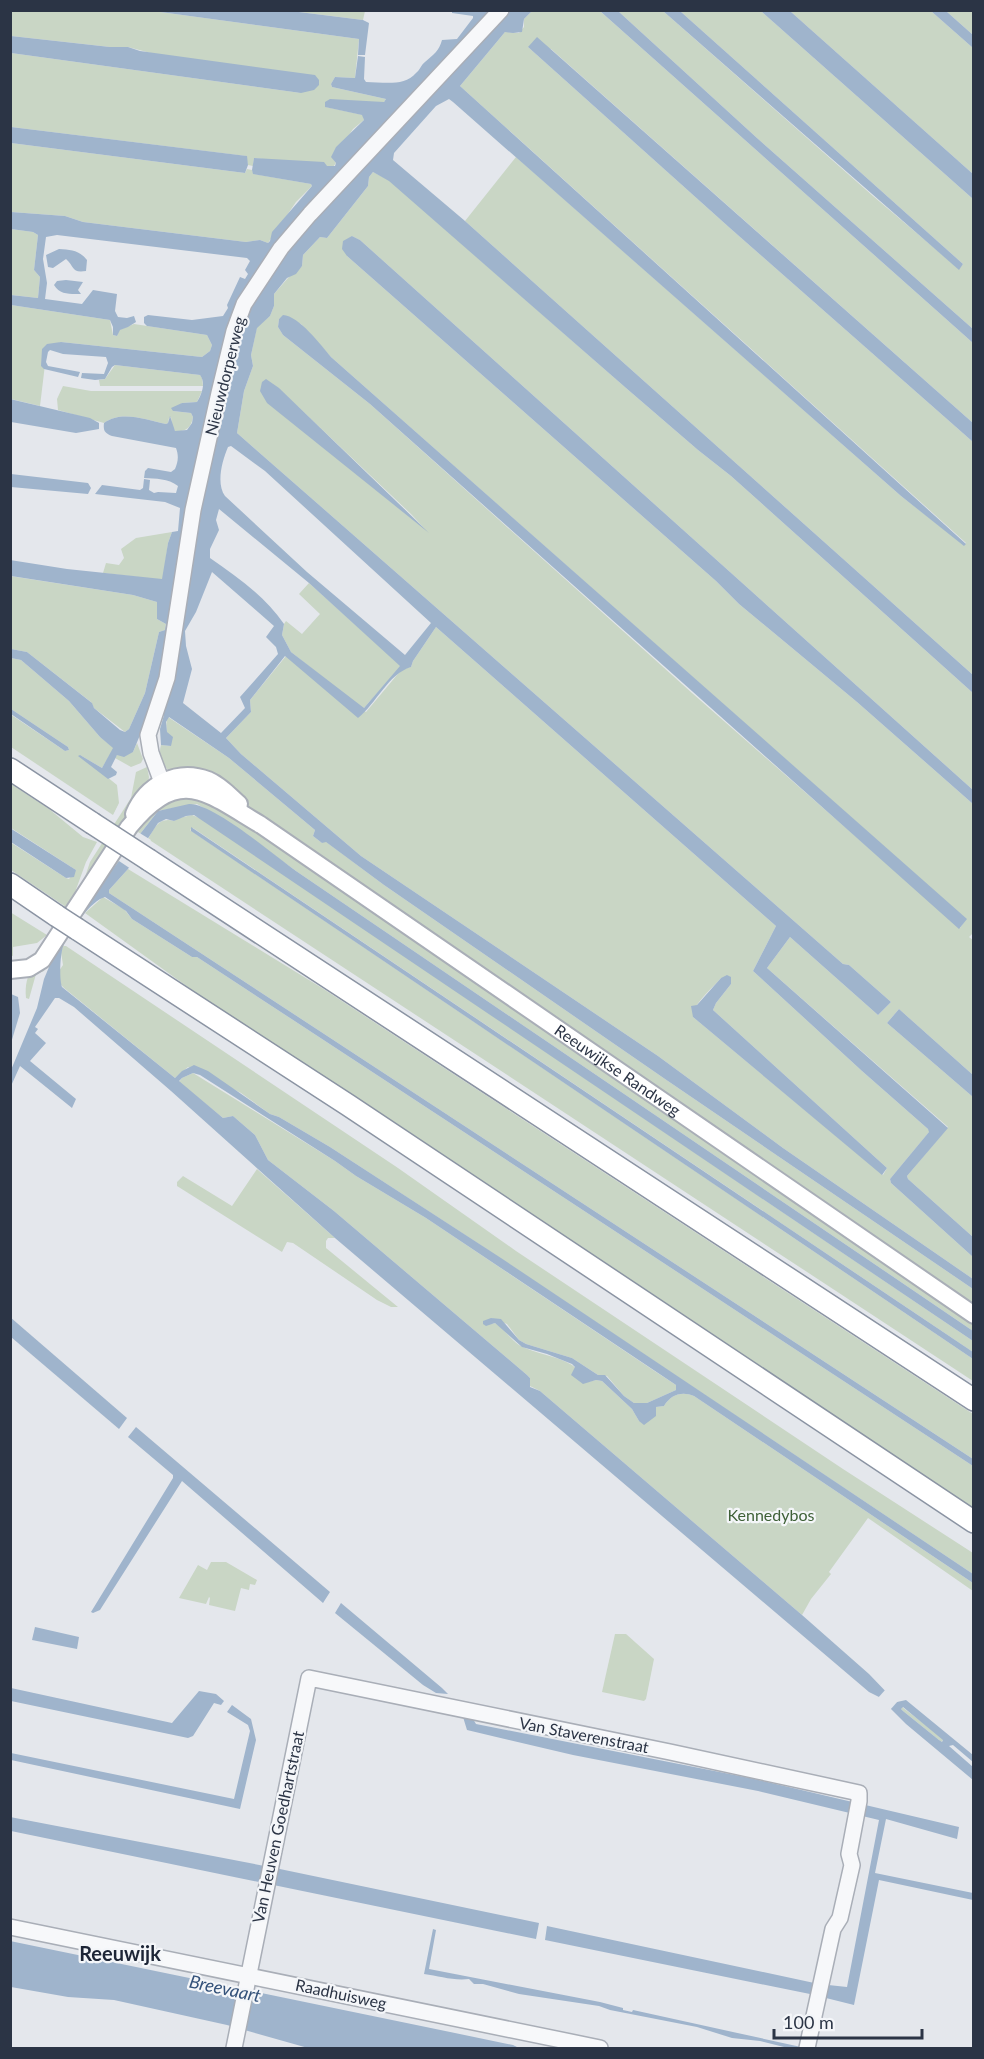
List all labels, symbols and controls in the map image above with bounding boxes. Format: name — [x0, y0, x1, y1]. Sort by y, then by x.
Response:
street label: Nieuwdorperweg — [201, 314, 248, 437]
street label: Reeuwijkse Randweg — [551, 1020, 684, 1119]
park label: Kennedybos — [728, 1505, 815, 1524]
street label: Van Staverenstraat — [518, 1713, 651, 1756]
street label: Van Heuven Goedhartstraat — [248, 1729, 307, 1925]
district label: Reeuwijk — [79, 1941, 161, 1965]
water label: Breevaart — [187, 1970, 264, 2006]
street label: Raadhuisweg — [294, 1975, 388, 2012]
scale bar — [774, 2002, 922, 2040]
text: 100 m — [783, 2011, 834, 2033]

